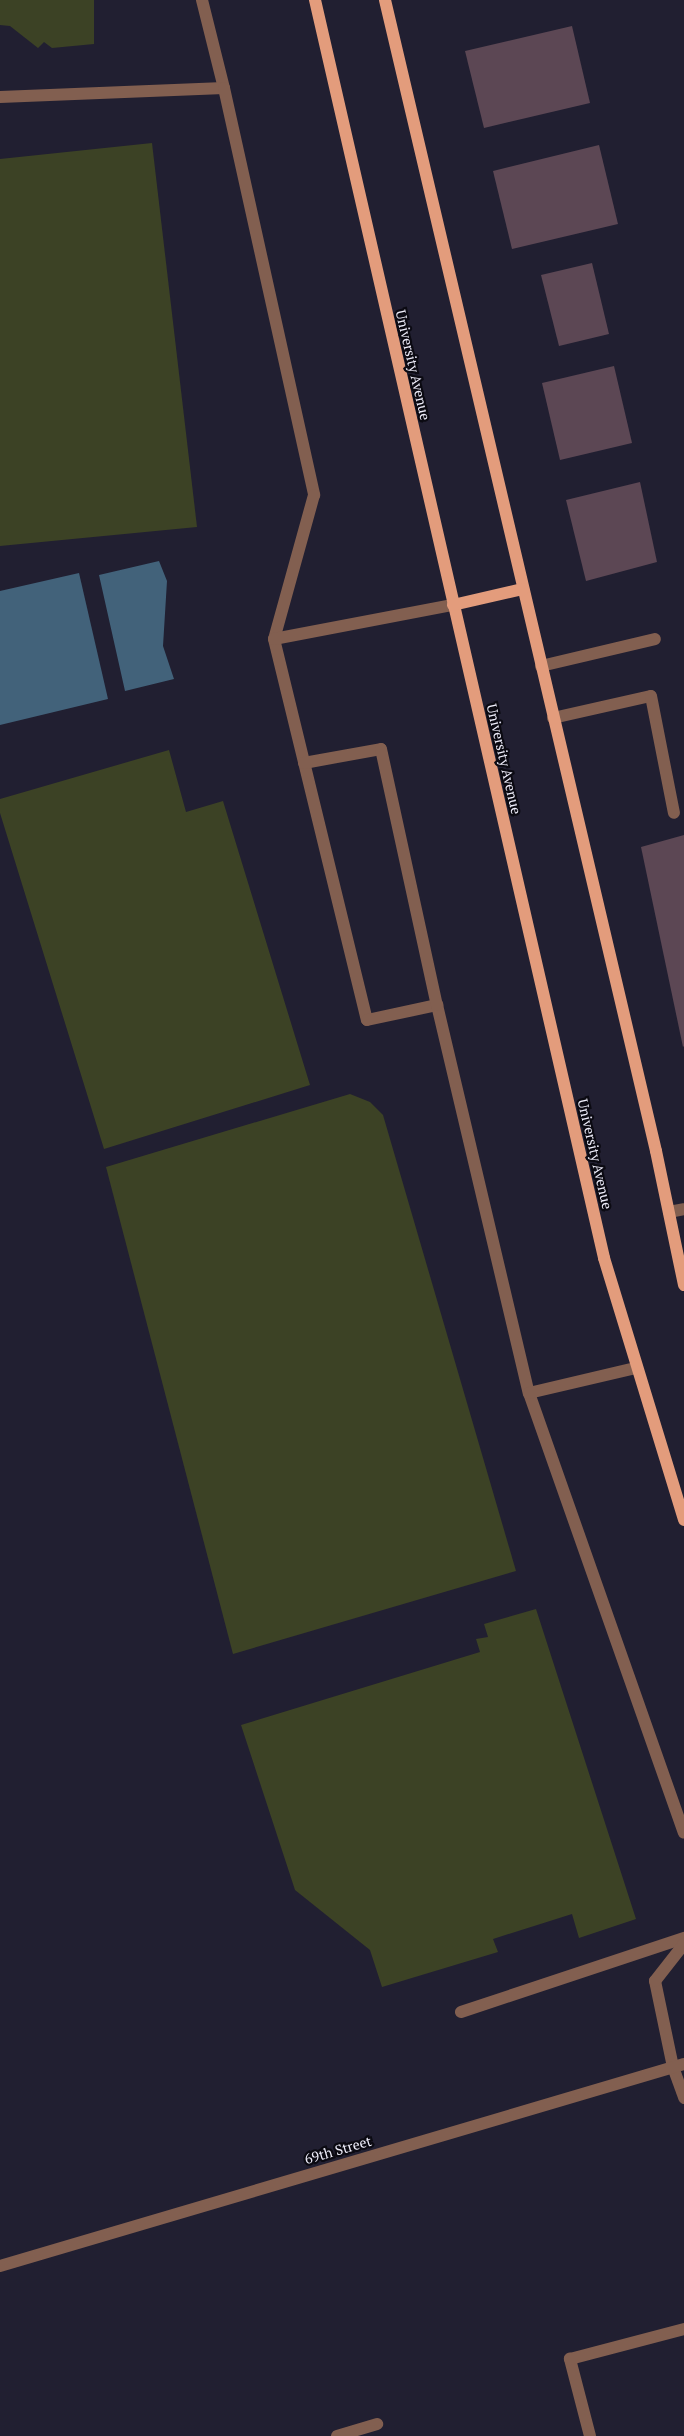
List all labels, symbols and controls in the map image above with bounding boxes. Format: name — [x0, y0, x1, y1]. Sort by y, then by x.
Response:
street label: University Avenue — [392, 308, 434, 422]
street label: University Avenue — [483, 702, 525, 816]
street label: University Avenue — [574, 1097, 616, 1211]
street label: 69th Street — [302, 2132, 374, 2168]

